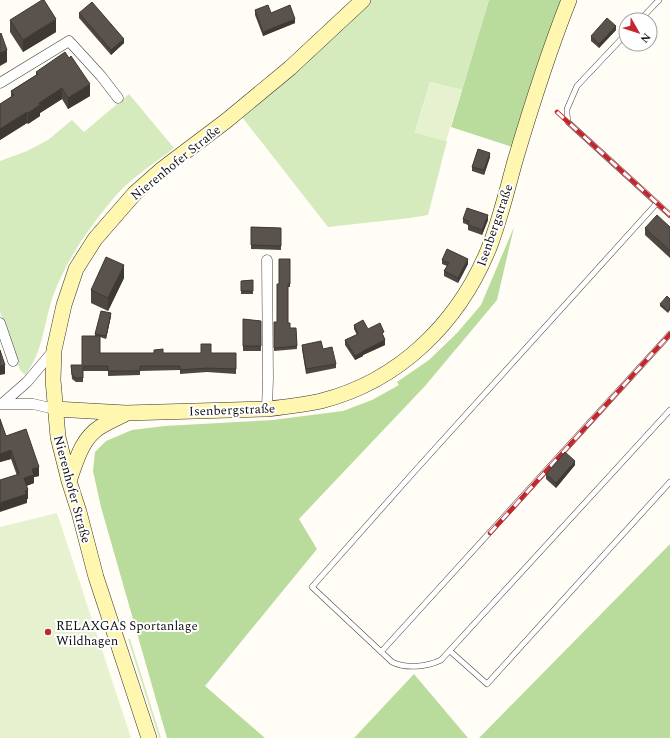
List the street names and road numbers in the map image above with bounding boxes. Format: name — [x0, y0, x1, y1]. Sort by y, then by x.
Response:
street label: Nierenhofer Straße — [126, 120, 225, 205]
street label: Isenbergstraße — [471, 181, 518, 269]
street label: Isenbergstraße — [189, 399, 275, 421]
street label: Nierenhofer Straße — [48, 433, 96, 545]

